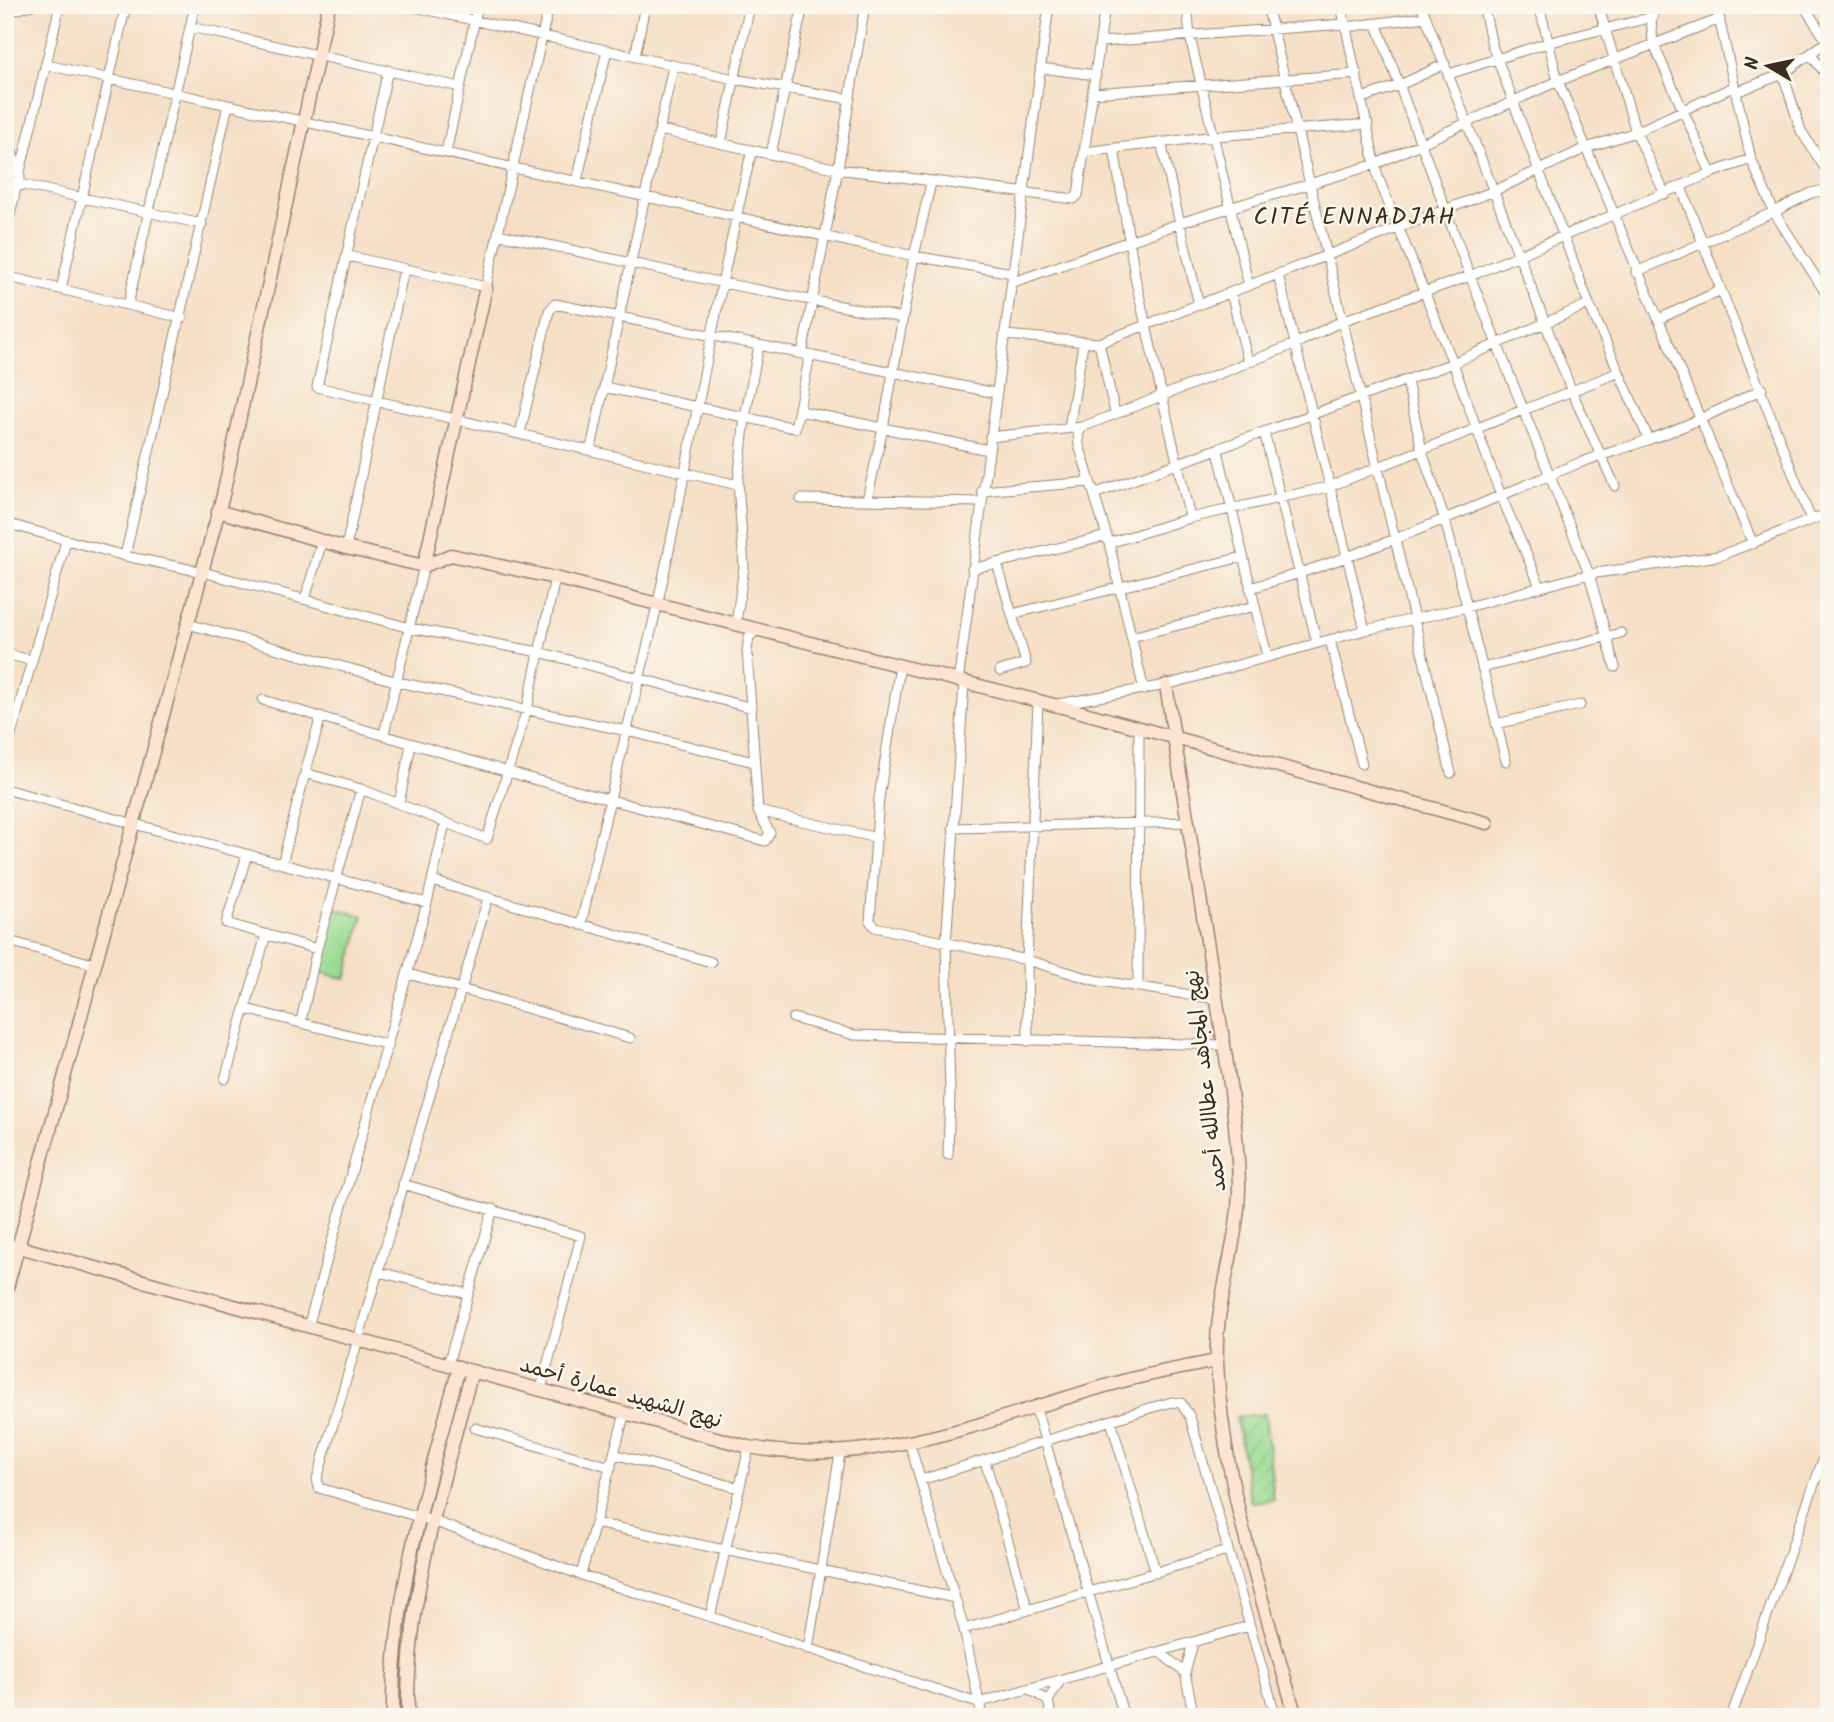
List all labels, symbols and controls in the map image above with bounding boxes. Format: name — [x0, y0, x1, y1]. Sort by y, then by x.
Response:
north arrow — [1732, 32, 1802, 102]
text: N — [1737, 55, 1769, 72]
district label: CITÉ ENNADJAH — [1254, 198, 1456, 237]
street label: نهج المجاهد عطاالله أحمد — [1176, 968, 1236, 1194]
street label: نهج الشهيد عمارة أحمد — [515, 1349, 726, 1438]

